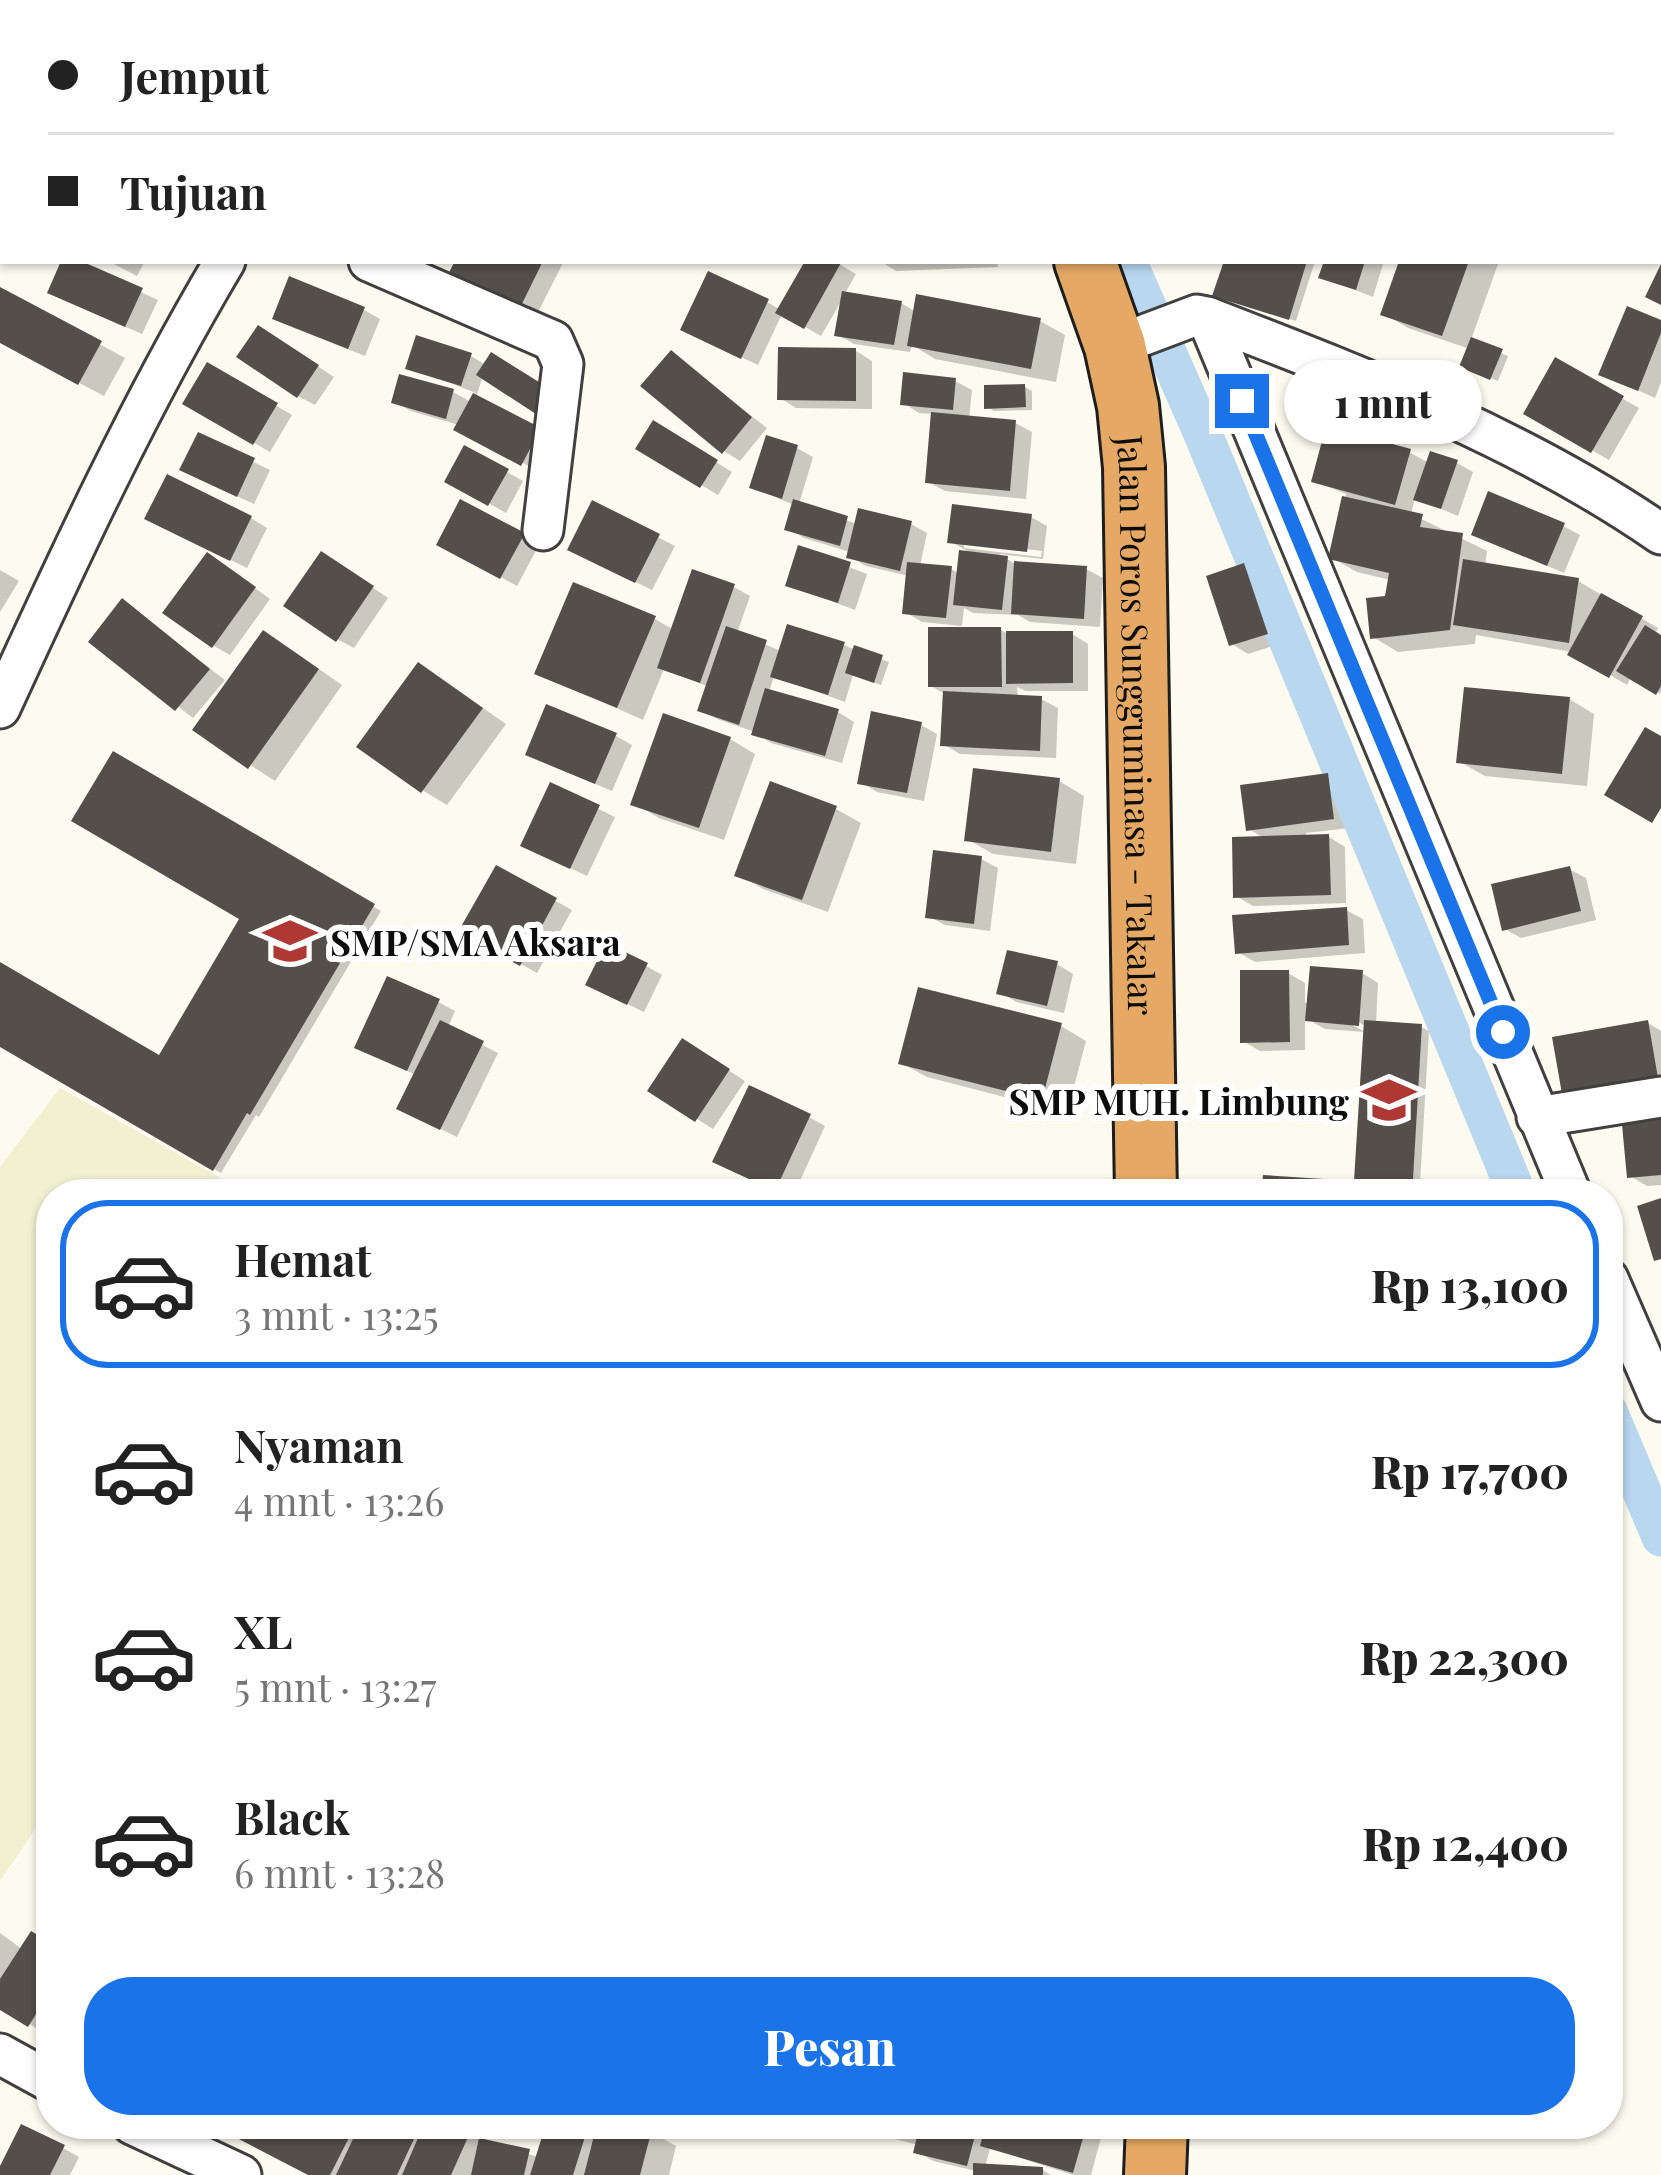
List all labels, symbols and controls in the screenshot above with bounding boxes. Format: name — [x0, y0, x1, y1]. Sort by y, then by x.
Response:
text: Jemput — [120, 45, 269, 105]
text: Tujuan — [120, 161, 267, 221]
callout: 1 mnt — [1284, 359, 1482, 443]
route end — [1215, 374, 1269, 428]
text: 1 mnt — [1334, 376, 1432, 428]
street label: Jalan Poros Sungguminasa - Takalar — [1107, 432, 1167, 1016]
school or university icon: SMP/SMA Aksara — [261, 912, 319, 970]
place label: SMP/SMA Aksara — [330, 917, 621, 965]
route start — [1476, 1005, 1530, 1059]
school or university icon: SMP MUH. Limbung — [1360, 1071, 1418, 1129]
place label: SMP MUH. Limbung — [1008, 1076, 1349, 1124]
text: Hemat — [234, 1228, 371, 1288]
icon: car — [90, 1230, 198, 1338]
text: Rp 13,100 — [1371, 1254, 1569, 1314]
text: 3 mnt · 13:25 — [234, 1288, 439, 1340]
text: Nyaman — [234, 1414, 404, 1474]
icon: car — [90, 1416, 198, 1524]
text: Rp 17,700 — [1371, 1440, 1569, 1500]
text: 4 mnt · 13:26 — [234, 1474, 444, 1526]
text: XL — [234, 1600, 293, 1660]
icon: car — [90, 1602, 198, 1710]
text: Rp 22,300 — [1359, 1626, 1569, 1686]
text: 5 mnt · 13:27 — [234, 1660, 436, 1712]
text: Black — [234, 1786, 350, 1846]
icon: car — [90, 1788, 198, 1896]
text: Rp 12,400 — [1362, 1812, 1569, 1872]
text: 6 mnt · 13:28 — [234, 1846, 445, 1898]
button: Pesan — [84, 1977, 1575, 2115]

